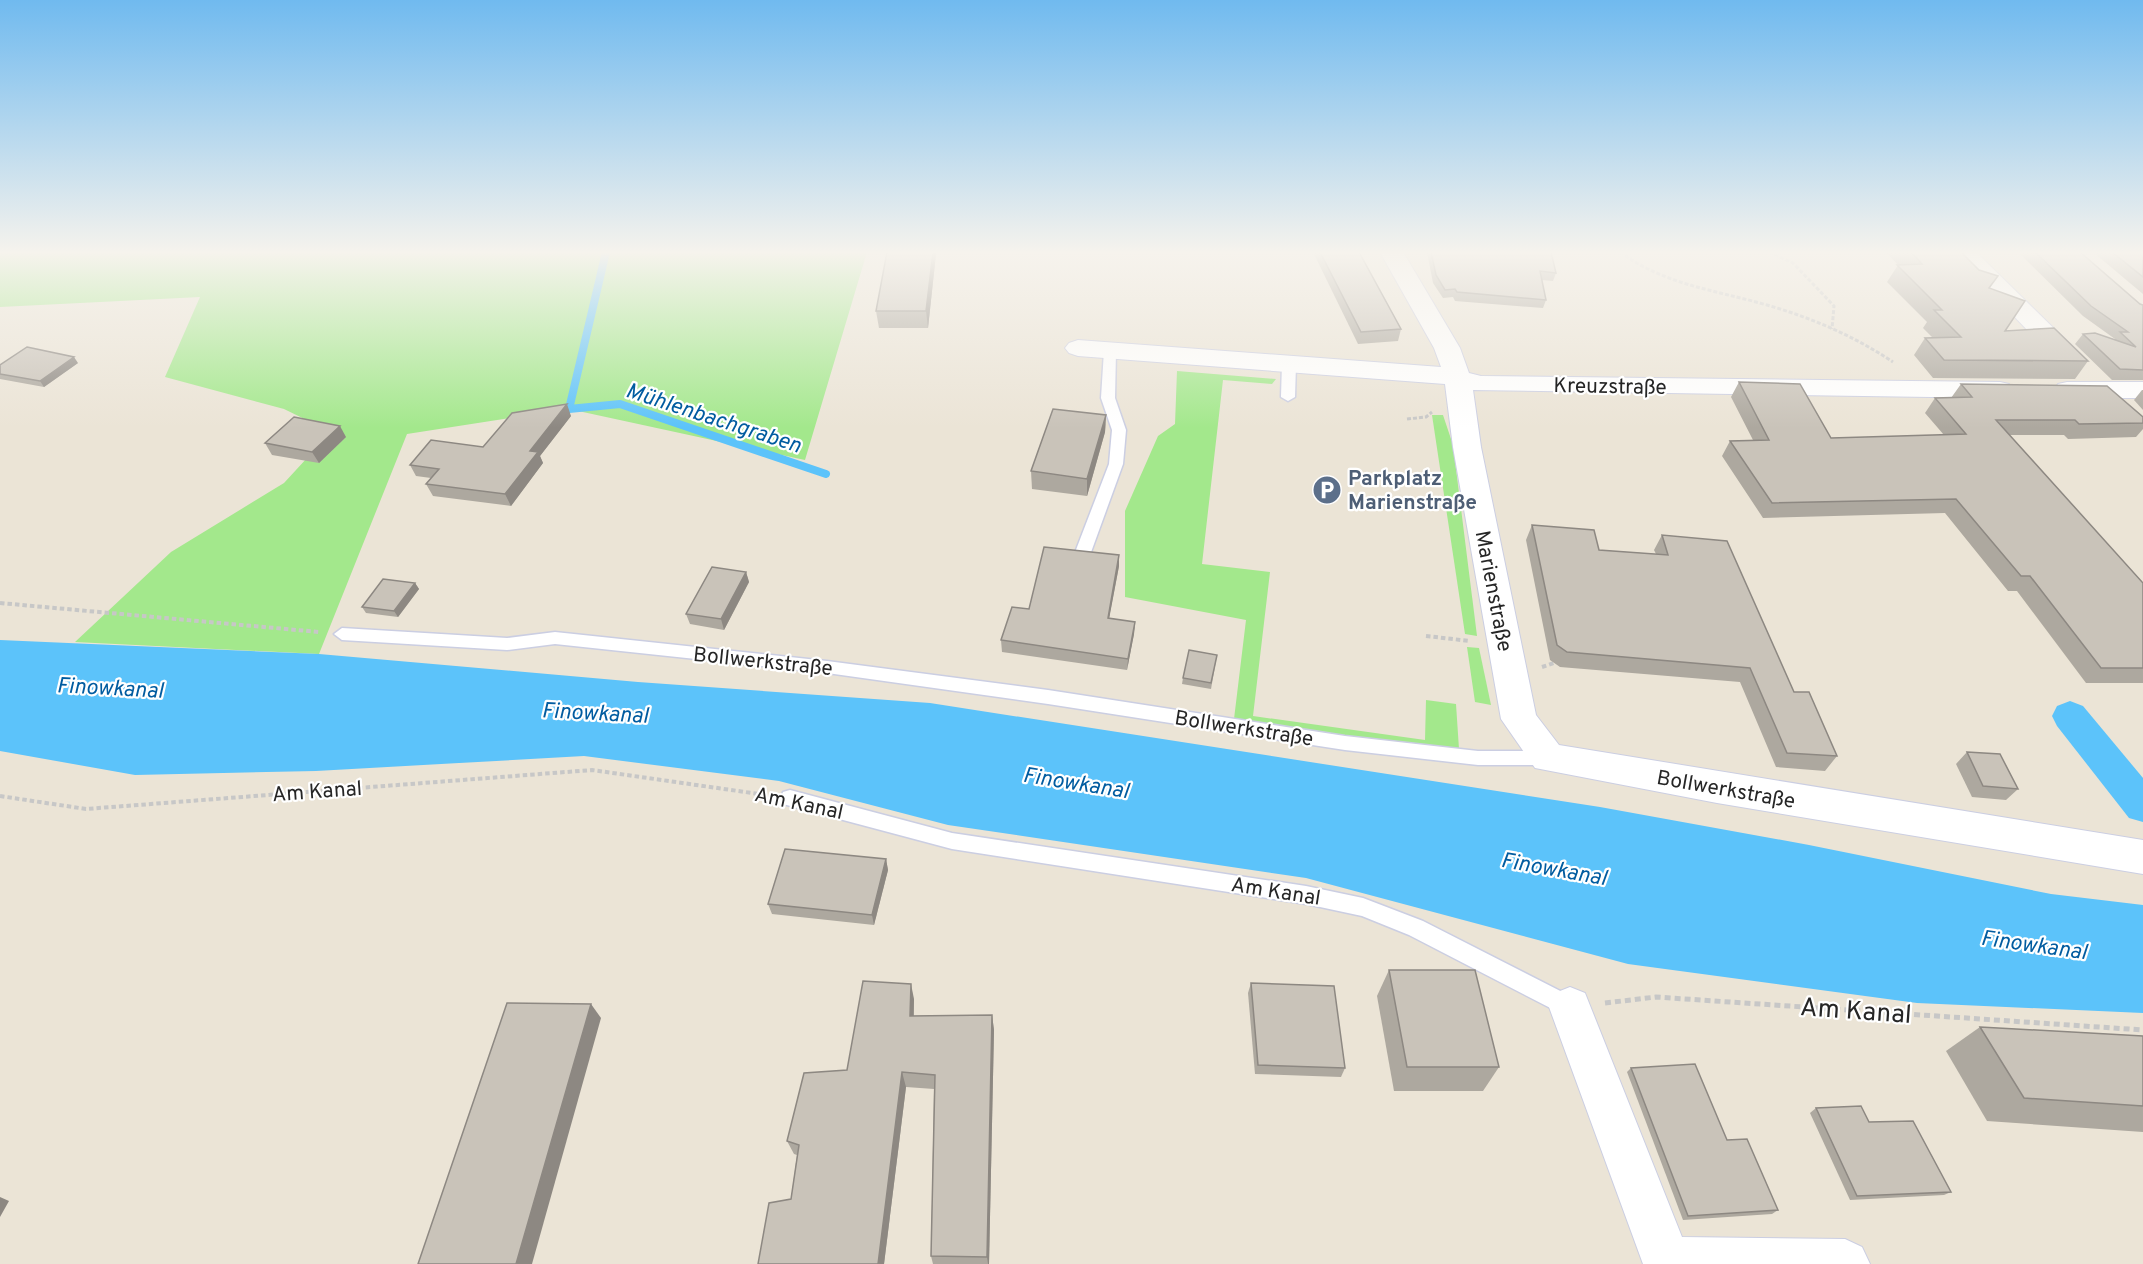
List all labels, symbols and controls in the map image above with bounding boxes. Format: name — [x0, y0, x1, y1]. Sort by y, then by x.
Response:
street label: Kreuzstraße — [1553, 373, 1667, 402]
water label: Mühlenbachgraben — [622, 378, 804, 460]
place label: Parkplatz Marienstraße — [1348, 466, 1477, 517]
parking icon: Parkplatz Marienstraße — [1311, 474, 1343, 506]
street label: Marienstraße — [1468, 528, 1517, 654]
street label: Bollwerkstraße — [692, 642, 834, 683]
water label: Finowkanal — [56, 673, 165, 706]
water label: Finowkanal — [541, 698, 650, 731]
street label: Bollwerkstraße — [1172, 705, 1315, 754]
water label: Finowkanal — [1021, 763, 1132, 806]
street label: Bollwerkstraße — [1654, 765, 1797, 816]
street label: Am Kanal — [271, 776, 363, 809]
street label: Am Kanal — [752, 782, 846, 827]
water label: Finowkanal — [1499, 848, 1610, 893]
street label: Am Kanal — [1229, 872, 1322, 913]
water label: Finowkanal — [1979, 926, 2090, 967]
street label: Am Kanal — [1799, 992, 1913, 1033]

